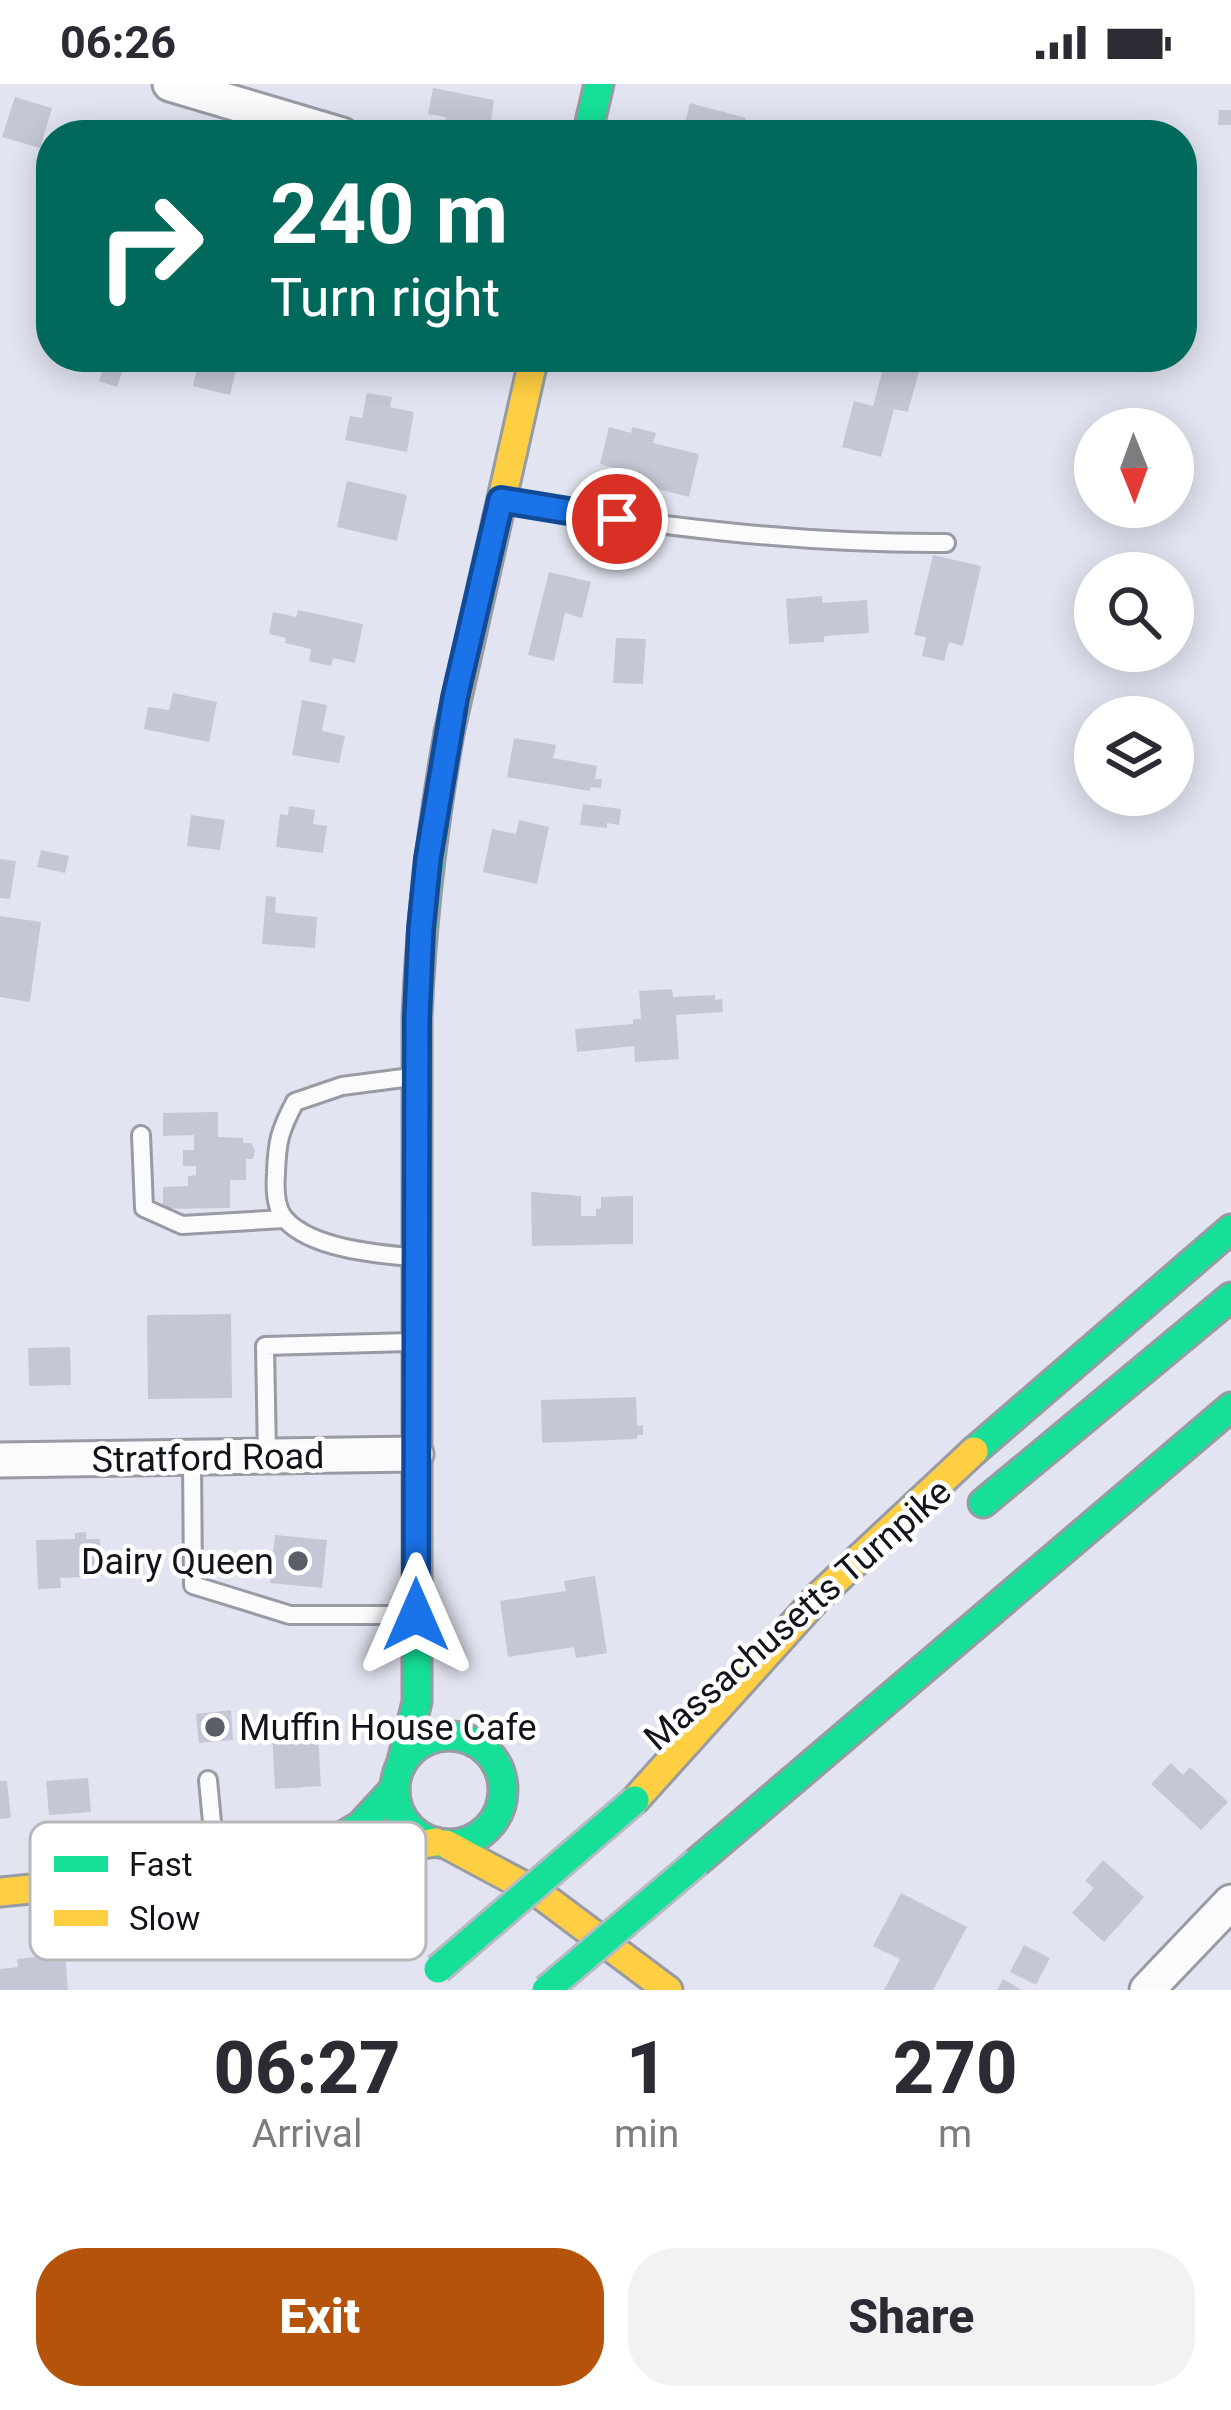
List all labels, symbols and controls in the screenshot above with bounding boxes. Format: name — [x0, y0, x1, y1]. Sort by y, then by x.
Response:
text: 06:26 — [60, 16, 176, 69]
text: 240 m — [270, 165, 508, 264]
icon: right — [72, 168, 228, 324]
text: Turn right — [270, 266, 500, 329]
north arrow — [1074, 408, 1194, 528]
map controls — [1074, 408, 1194, 816]
pin — [566, 468, 668, 570]
icon: arrive — [584, 486, 650, 552]
button: search — [1074, 552, 1194, 672]
button: layers — [1074, 696, 1194, 816]
street label: Stratford Road — [91, 1435, 325, 1481]
street label: Massachusetts Turnpike — [636, 1470, 959, 1759]
place label: Dairy Queen — [81, 1541, 274, 1583]
marker: Dairy Queen — [285, 1548, 311, 1574]
position arrow — [353, 1552, 479, 1678]
place label: Muffin House Cafe — [239, 1707, 537, 1749]
marker: Muffin House Cafe — [202, 1714, 228, 1740]
legend — [30, 1822, 426, 1960]
text: Fast — [129, 1845, 192, 1884]
text: Slow — [129, 1899, 200, 1938]
text: 06:27 — [214, 2026, 401, 2111]
text: 1 — [626, 2026, 667, 2111]
text: 270 — [893, 2026, 1017, 2111]
text: Arrival — [252, 2111, 362, 2157]
text: min — [614, 2111, 679, 2157]
text: m — [938, 2111, 972, 2157]
button: Exit — [36, 2248, 604, 2386]
button: Share — [628, 2248, 1195, 2386]

